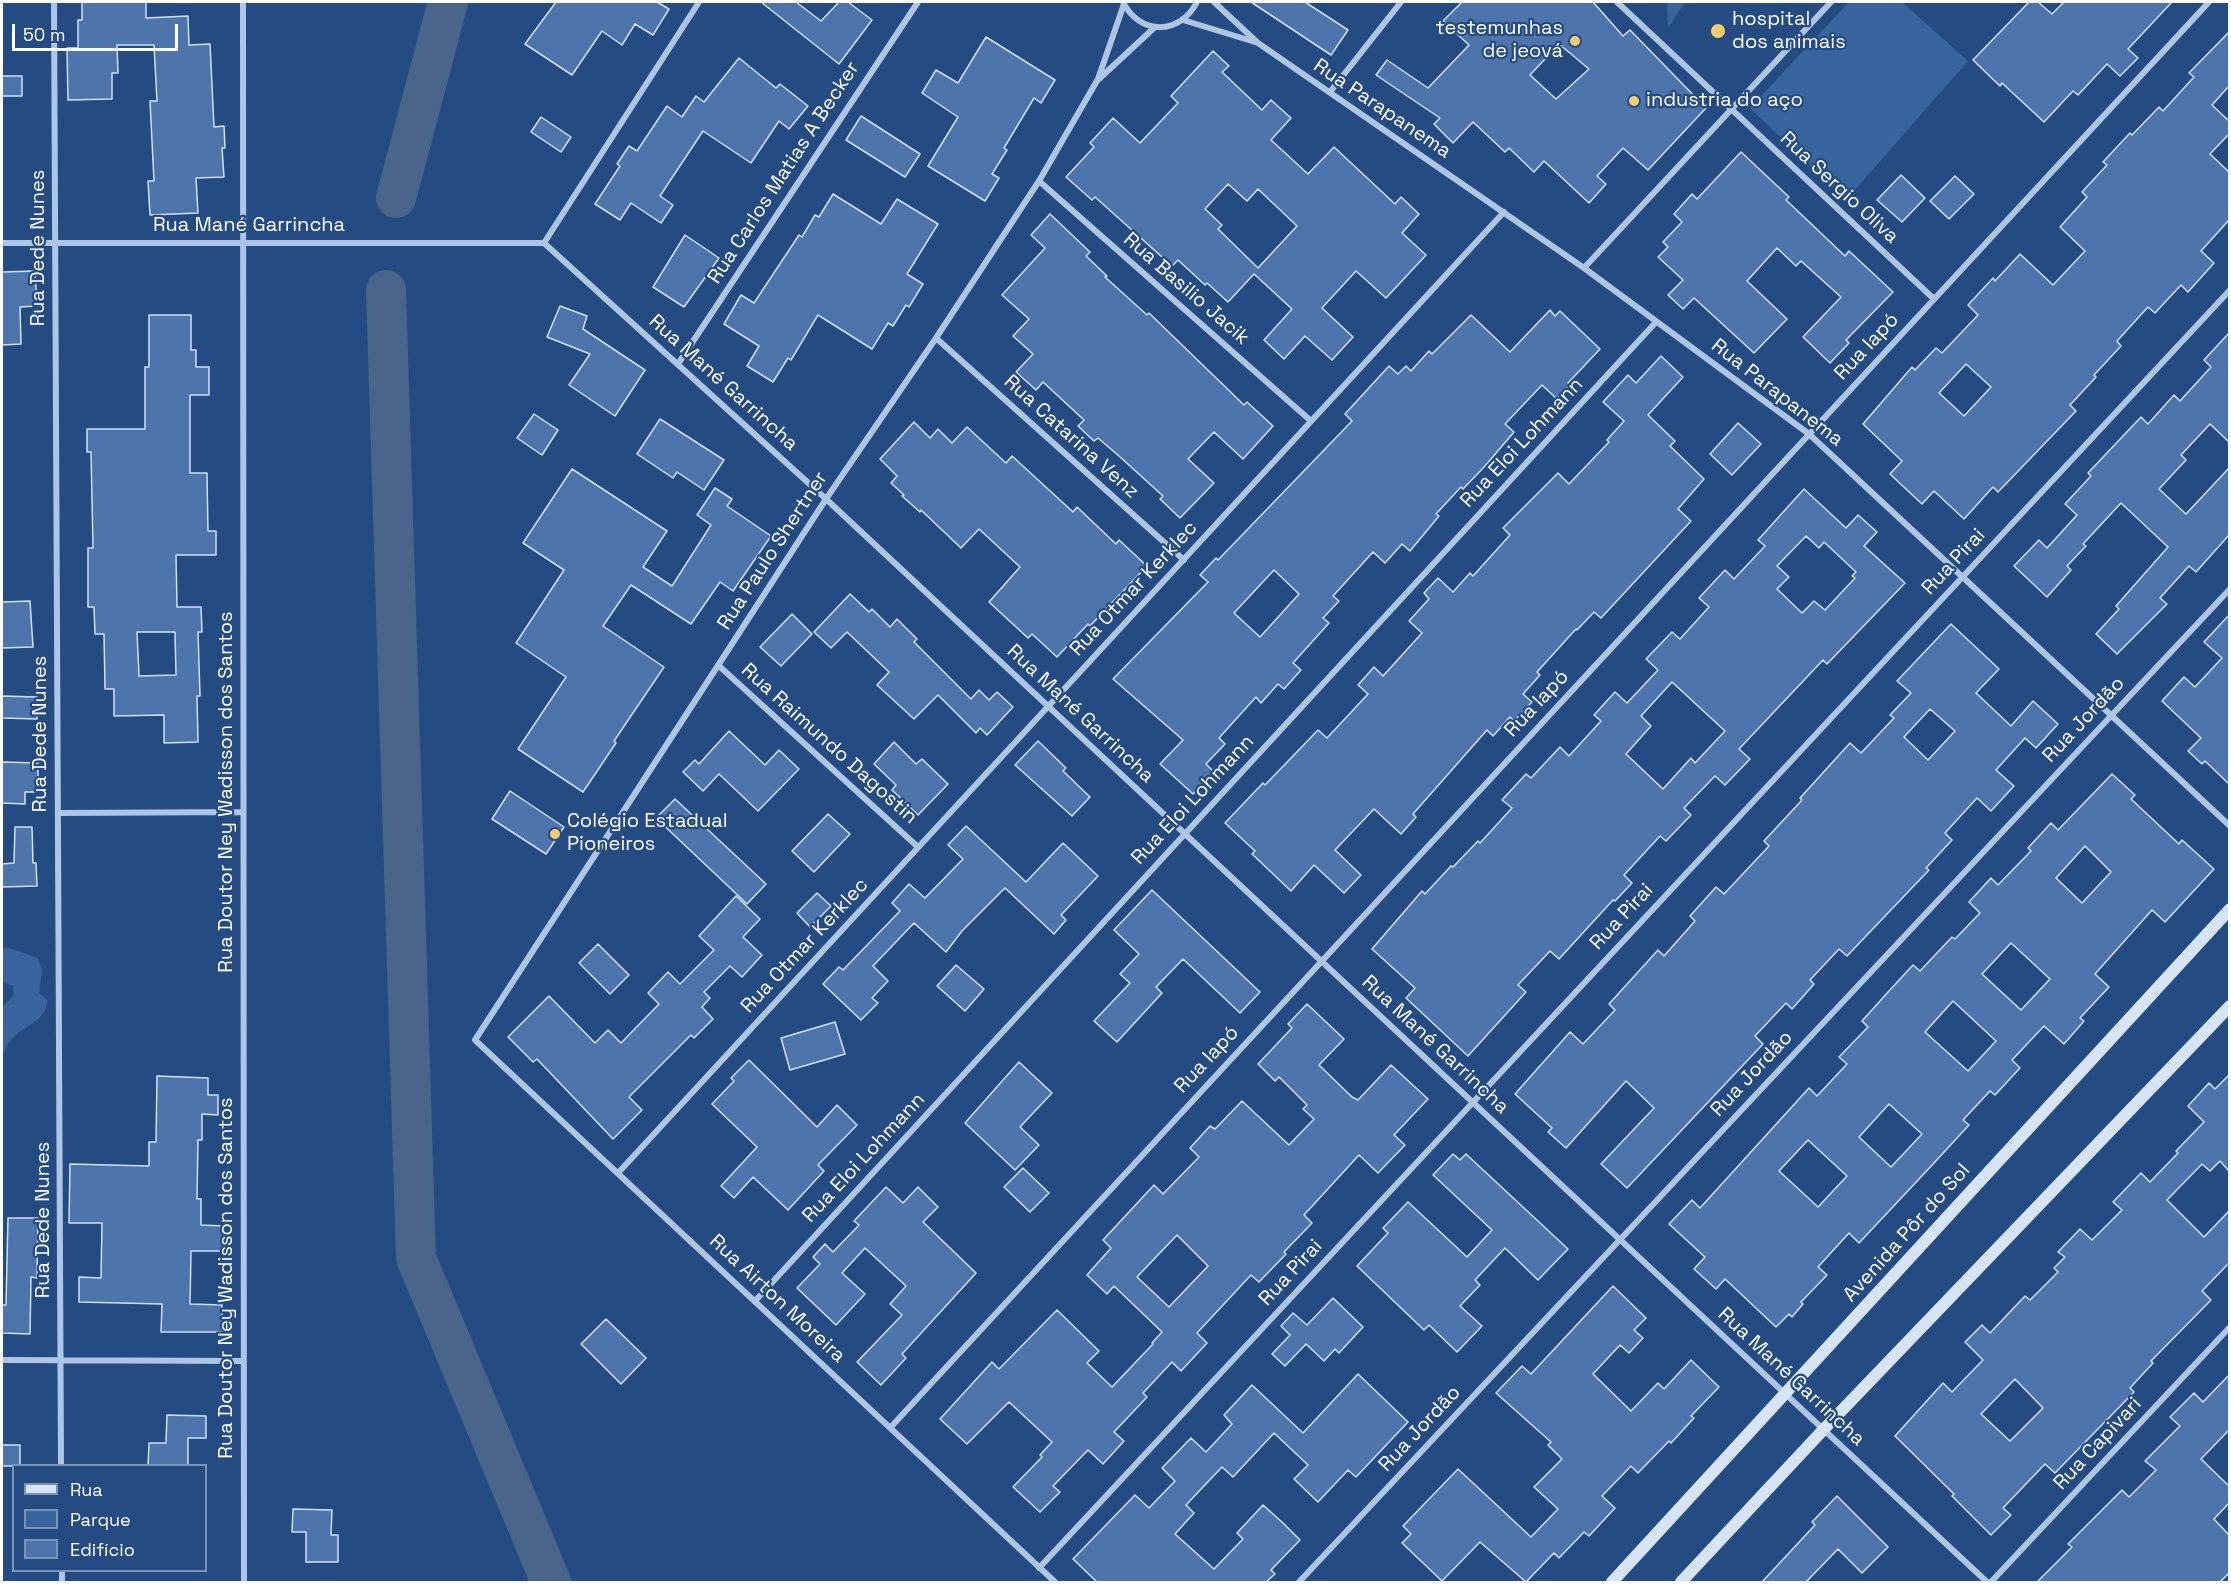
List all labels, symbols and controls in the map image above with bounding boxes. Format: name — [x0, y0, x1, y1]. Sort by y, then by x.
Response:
place label: hospital dos animais — [1732, 8, 1846, 55]
scale bar — [15, 12, 182, 50]
place label: testemunhas de jeová — [1436, 17, 1563, 64]
marker: hospital dos animais — [1709, 22, 1727, 40]
text: 50 m — [23, 23, 65, 46]
marker: testemunhas de jeová — [1568, 34, 1582, 48]
street label: Rua Parapanema — [1309, 54, 1455, 164]
street label: Rua Carlos Matias A Becker — [703, 57, 865, 289]
place label: industria do aço — [1646, 89, 1803, 113]
marker: industria do aço — [1627, 94, 1641, 108]
street label: Rua Sergio Oliva — [1775, 127, 1903, 249]
street label: Rua Dede Nunes — [27, 170, 51, 326]
street label: Rua Mané Garrincha — [153, 214, 345, 238]
street label: Rua Basilio Jacik — [1118, 228, 1254, 350]
street label: Rua Iapó — [1830, 308, 1904, 386]
street label: Rua Mané Garrincha — [644, 310, 802, 456]
street label: Rua Parapanema — [1706, 334, 1848, 452]
street label: Rua Catarina Venz — [999, 370, 1143, 504]
street label: Rua Eloi Lohmann — [1456, 373, 1588, 513]
street label: Rua Paulo Shertner — [713, 467, 833, 635]
street label: Rua Otmar Kerklec — [1065, 516, 1203, 662]
street label: Rua Pirai — [1917, 524, 1991, 600]
street label: Rua Doutor Ney Wadisson dos Santos — [215, 611, 239, 973]
street label: Rua Mané Garrincha — [1002, 640, 1158, 788]
street label: Rua Dede Nunes — [29, 656, 53, 812]
street label: Rua Raimundo Dagostin — [736, 659, 922, 829]
street label: Rua Iapó — [1500, 665, 1574, 743]
street label: Rua Jordão — [2038, 672, 2130, 768]
street label: Rua Eloi Lohmann — [1127, 730, 1259, 870]
place label: Colégio Estadual Pioneiros — [567, 810, 728, 857]
marker: Colégio Estadual Pioneiros — [548, 827, 562, 841]
street label: Rua Otmar Kerklec — [736, 873, 874, 1019]
street label: Rua Pirai — [1585, 879, 1659, 955]
street label: Rua Mané Garrincha — [1357, 971, 1513, 1119]
street label: Rua Iapó — [1170, 1021, 1244, 1099]
street label: Rua Jordão — [1706, 1026, 1798, 1122]
street label: Rua Eloi Lohmann — [798, 1088, 930, 1228]
street label: Rua Doutor Ney Wadisson dos Santos — [215, 1097, 239, 1459]
street label: Rua Dede Nunes — [32, 1142, 56, 1298]
street label: Avenida Pôr do Sol — [1839, 1159, 1975, 1307]
street label: Rua Airton Moreira — [704, 1230, 850, 1368]
street label: Rua Pirai — [1254, 1235, 1328, 1311]
street label: Rua Mané Garrincha — [1713, 1303, 1869, 1451]
street label: Rua Jordão — [1374, 1381, 1466, 1477]
street label: Rua Capivari — [2049, 1393, 2147, 1495]
legend — [12, 1464, 207, 1572]
text: Rua — [70, 1478, 103, 1501]
text: Parque — [70, 1508, 131, 1531]
text: Edifício — [70, 1538, 135, 1561]

